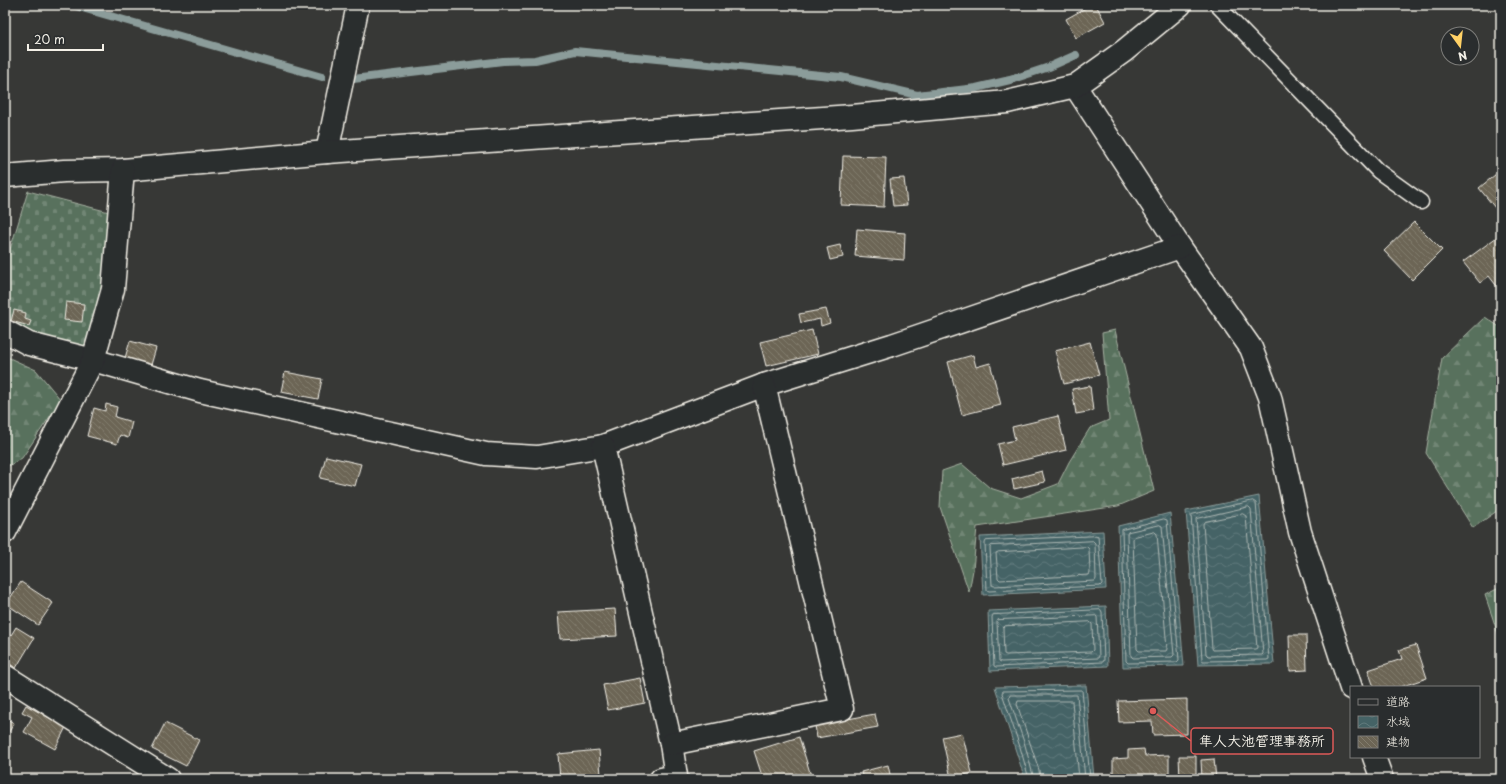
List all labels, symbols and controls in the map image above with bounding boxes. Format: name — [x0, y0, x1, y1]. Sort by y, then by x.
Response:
scale bar — [28, 26, 103, 52]
north arrow — [1440, 26, 1480, 66]
text: 20 m — [34, 30, 65, 48]
text: N — [1456, 47, 1469, 66]
legend — [1350, 686, 1480, 758]
text: 道路 — [1386, 692, 1410, 710]
text: 水域 — [1386, 712, 1410, 730]
callout: 隼人大池管理事務所 — [1191, 728, 1333, 754]
text: 隼人大池管理事務所 — [1199, 730, 1325, 751]
text: 建物 — [1386, 732, 1410, 750]

